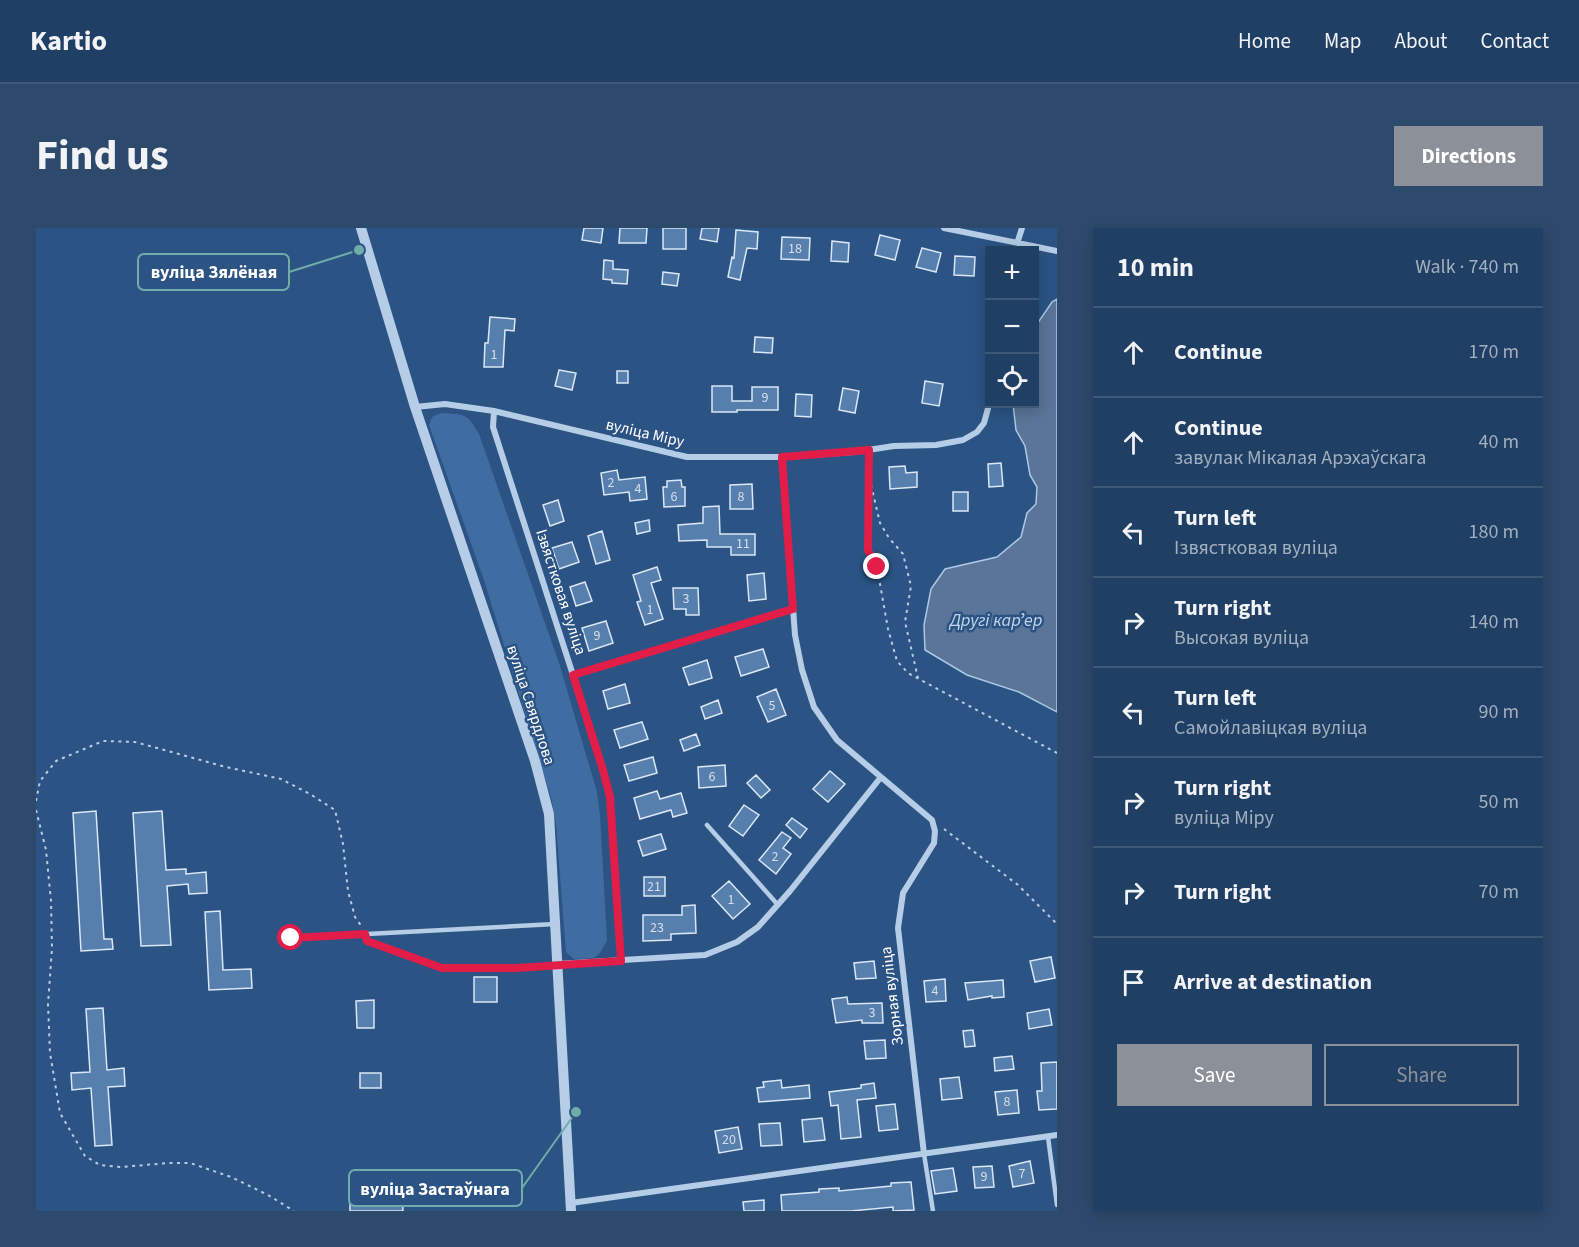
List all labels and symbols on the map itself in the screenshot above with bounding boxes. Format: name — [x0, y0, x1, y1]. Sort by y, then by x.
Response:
house number: 18 — [788, 239, 802, 259]
callout: вуліца Зялёная — [138, 254, 289, 290]
text: вуліца Зялёная — [151, 260, 277, 285]
house number: 1 — [491, 345, 498, 365]
house number: 9 — [762, 388, 769, 408]
street label: вуліца Міру — [604, 413, 687, 453]
house number: 2 — [608, 473, 615, 493]
house number: 4 — [635, 479, 642, 499]
house number: 6 — [671, 487, 678, 507]
house number: 8 — [738, 487, 745, 507]
street label: Ізвястковая вуліца — [530, 526, 592, 658]
house number: 11 — [736, 534, 750, 554]
route end — [863, 553, 889, 579]
house number: 3 — [683, 589, 690, 609]
house number: 1 — [647, 600, 654, 620]
water label: Другі карʼер — [949, 608, 1042, 633]
house number: 9 — [594, 626, 601, 646]
street label: вуліца Свярдлова — [501, 642, 561, 768]
house number: 5 — [769, 696, 776, 716]
house number: 6 — [709, 767, 716, 787]
house number: 2 — [772, 847, 779, 867]
house number: 21 — [647, 877, 661, 897]
house number: 1 — [728, 890, 735, 910]
house number: 23 — [650, 918, 664, 938]
route start — [277, 924, 303, 950]
street label: Зорная вуліца — [875, 945, 909, 1047]
house number: 4 — [932, 981, 939, 1001]
house number: 3 — [869, 1003, 876, 1023]
house number: 8 — [1004, 1092, 1011, 1112]
house number: 20 — [722, 1130, 736, 1150]
house number: 7 — [1019, 1164, 1026, 1184]
house number: 9 — [981, 1167, 988, 1187]
callout: вуліца Застаўнага — [349, 1170, 522, 1206]
text: вуліца Застаўнага — [360, 1177, 510, 1202]

